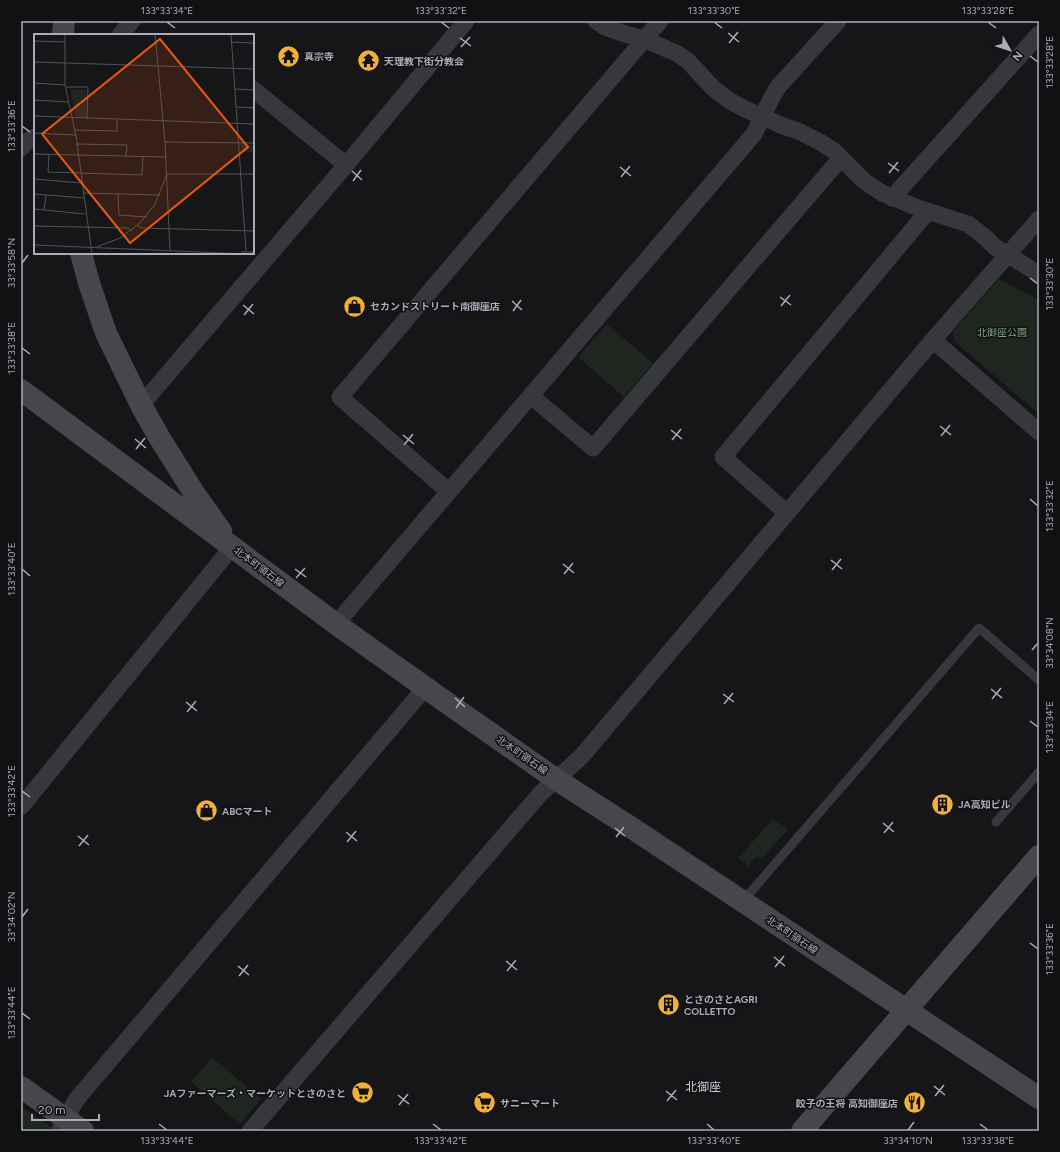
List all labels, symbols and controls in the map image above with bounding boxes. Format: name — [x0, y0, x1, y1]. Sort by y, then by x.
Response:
text: 133°33'34"E — [141, 4, 193, 17]
text: 133°33'32"E — [415, 4, 467, 17]
text: 133°33'30"E — [688, 4, 740, 17]
text: 133°33'28"E — [962, 4, 1014, 17]
north arrow — [990, 30, 1030, 70]
inset map — [34, 34, 254, 254]
text: 133°33'28"E — [1043, 36, 1056, 88]
temple icon: 真宗寺 — [275, 43, 301, 69]
temple icon: 天理教下街分教会 — [356, 48, 382, 74]
text: N — [1010, 49, 1025, 63]
place label: 真宗寺 — [304, 50, 334, 63]
place label: 天理教下街分教会 — [384, 55, 464, 68]
text: 133°33'36"E — [5, 100, 18, 152]
text: 33°33'58"N — [5, 238, 18, 288]
text: 133°33'30"E — [1043, 258, 1056, 310]
shop icon: セカンドストリート南御座店 — [342, 293, 368, 319]
place label: セカンドストリート南御座店 — [370, 300, 500, 313]
text: 133°33'38"E — [5, 322, 18, 374]
park label: 北御座公園 — [977, 326, 1027, 339]
text: 133°33'32"E — [1043, 480, 1056, 532]
text: 133°33'40"E — [5, 542, 18, 596]
street label: 北本町領石線 — [231, 544, 287, 590]
text: 33°34'08"N — [1043, 617, 1056, 669]
text: 133°33'34"E — [1043, 701, 1056, 753]
street label: 北本町領石線 — [494, 732, 550, 778]
text: 133°33'42"E — [5, 765, 18, 817]
building icon: JA高知ビル — [929, 791, 955, 817]
shop icon: ABCマート — [194, 798, 220, 824]
place label: JA高知ビル — [958, 798, 1011, 811]
place label: ABCマート — [222, 805, 273, 818]
text: 33°34'02"N — [5, 891, 18, 943]
street label: 北本町領石線 — [763, 913, 821, 957]
text: 133°33'36"E — [1043, 923, 1056, 975]
text: 133°33'44"E — [5, 986, 18, 1040]
building icon: とさのさとAGRI COLLETTO — [656, 992, 682, 1018]
place label: とさのさとAGRI COLLETTO — [684, 993, 758, 1018]
supermarket icon: JAファーマーズ・マーケットとさのさと — [349, 1080, 375, 1106]
district label: 北御座 — [685, 1080, 721, 1094]
place label: JAファーマーズ・マーケットとさのさと — [164, 1087, 346, 1100]
supermarket icon: サニーマート — [472, 1090, 498, 1116]
restaurant icon: 餃子の王将 高知御座店 — [901, 1090, 927, 1116]
scale bar — [32, 1096, 99, 1122]
place label: サニーマート — [500, 1097, 560, 1110]
place label: 餃子の王将 高知御座店 — [796, 1097, 898, 1110]
text: 20 m — [38, 1103, 66, 1117]
text: 133°33'44"E — [140, 1134, 194, 1147]
text: 133°33'42"E — [415, 1134, 467, 1147]
text: 133°33'40"E — [687, 1134, 741, 1147]
text: 33°34'10"N — [883, 1134, 933, 1147]
text: 133°33'38"E — [962, 1134, 1014, 1147]

